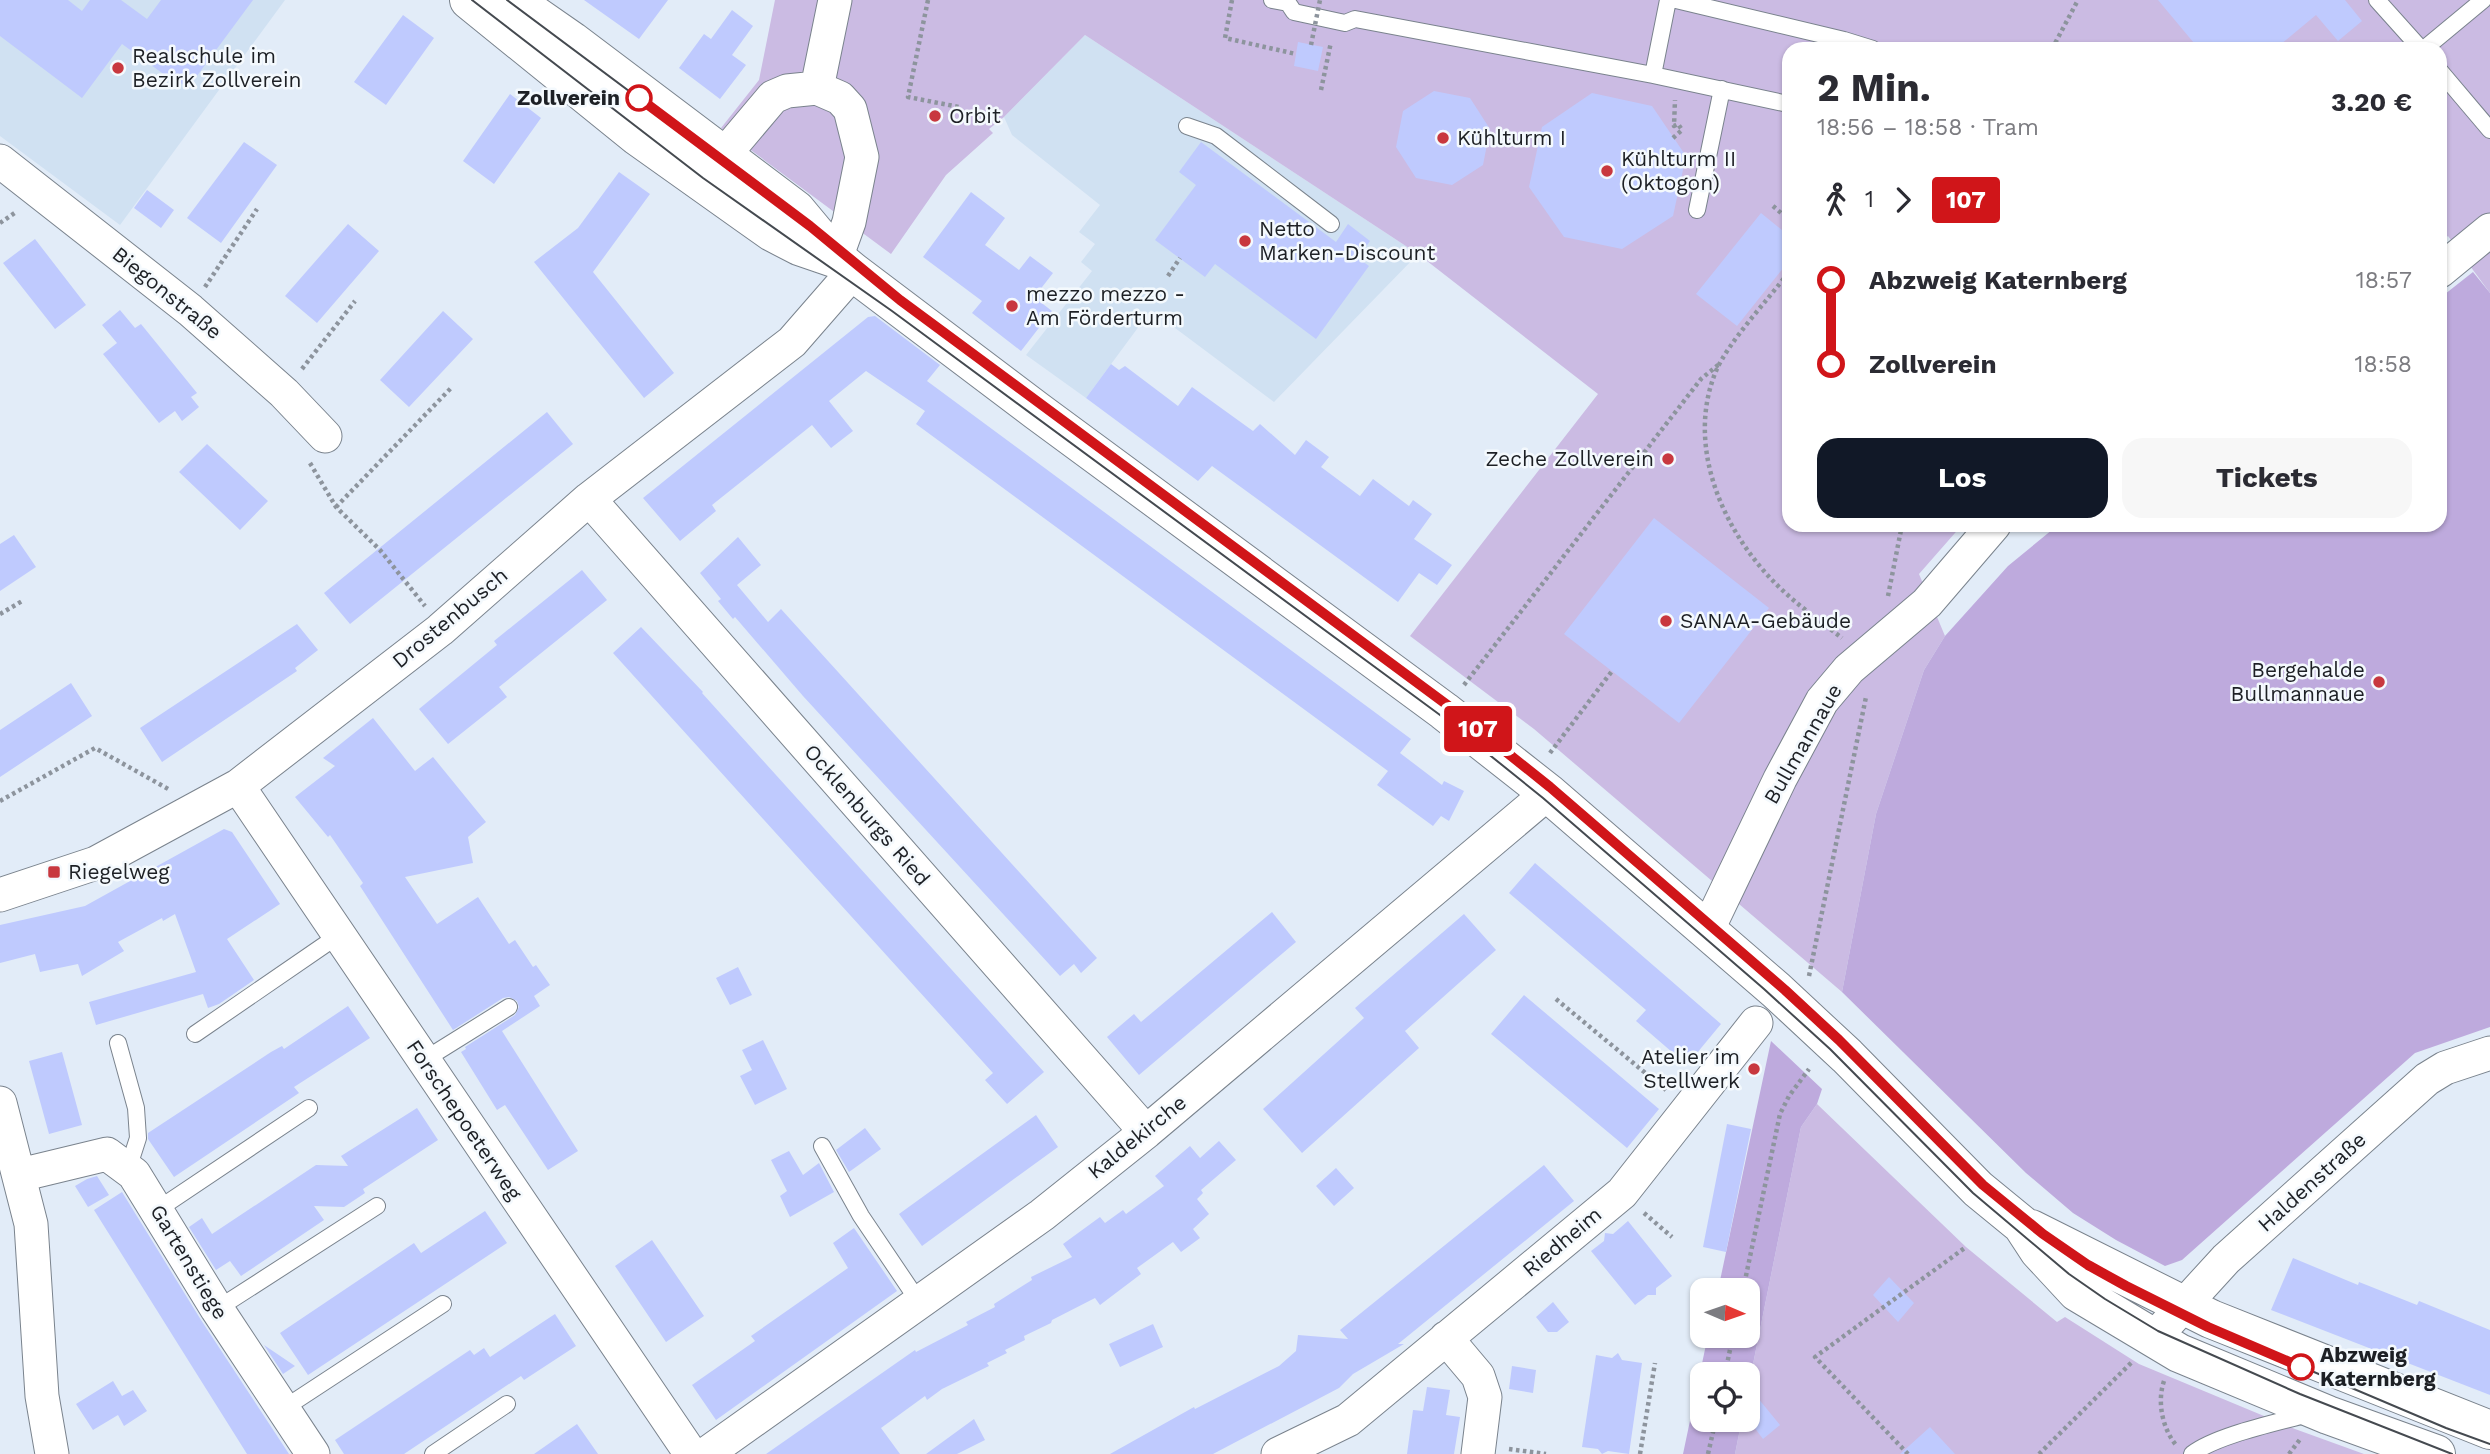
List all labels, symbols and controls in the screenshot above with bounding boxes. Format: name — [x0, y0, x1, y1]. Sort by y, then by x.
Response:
place label: Realschule im Bezirk Zollverein — [132, 43, 302, 92]
marker: Realschule im Bezirk Zollverein — [110, 60, 126, 76]
text: 2 Min. — [1817, 66, 1931, 110]
place label: Zollverein — [517, 85, 620, 110]
marker: Zollverein — [626, 85, 652, 111]
text: 3.20 € — [2331, 87, 2412, 117]
place label: Orbit — [949, 103, 1001, 128]
marker: Orbit — [927, 108, 943, 124]
text: 18:56 – 18:58 · Tram — [1817, 114, 2039, 141]
place label: Kühlturm I — [1457, 125, 1566, 150]
marker: Kühlturm I — [1435, 130, 1451, 146]
place label: Kühlturm II (Oktogon) — [1621, 146, 1736, 195]
marker: Kühlturm II (Oktogon) — [1599, 163, 1615, 179]
icon: walk — [1817, 181, 1855, 219]
icon: forward — [1884, 181, 1922, 219]
text: 1 — [1865, 186, 1874, 213]
text: 107 — [1946, 186, 1986, 214]
place label: Netto Marken-Discount — [1259, 216, 1435, 265]
marker: Netto Marken-Discount — [1237, 233, 1253, 249]
street label: Biegonstraße — [108, 241, 227, 344]
text: Abzweig Katernberg — [1869, 265, 2127, 295]
text: 18:57 — [2356, 267, 2412, 294]
place label: mezzo mezzo - Am Förderturm — [1026, 281, 1185, 330]
marker: mezzo mezzo - Am Förderturm — [1004, 298, 1020, 314]
text: Zollverein — [1869, 349, 1997, 379]
text: 18:58 — [2355, 351, 2412, 378]
button: Los — [1817, 438, 2108, 518]
button: Tickets — [2122, 438, 2412, 518]
place label: Zeche Zollverein — [1485, 446, 1654, 471]
marker: Zeche Zollverein — [1660, 451, 1676, 467]
street label: Drostenbusch — [387, 562, 512, 673]
place label: SANAA-Gebäude — [1680, 608, 1851, 633]
marker: SANAA-Gebäude — [1658, 613, 1674, 629]
place label: Bergehalde Bullmannaue — [2231, 657, 2365, 706]
marker: Bergehalde Bullmannaue — [2371, 674, 2387, 690]
street label: Bullmannaue — [1758, 679, 1847, 808]
line badge: 107 — [1438, 706, 1518, 752]
text: 107 — [1458, 715, 1498, 743]
street label: Ocklenburgs Ried — [799, 739, 936, 891]
place label: Riegelweg — [68, 859, 170, 884]
marker: Riegelweg — [46, 864, 62, 880]
street label: Forschepoeterweg — [402, 1035, 528, 1205]
place label: Atelier im Stellwerk — [1641, 1044, 1740, 1093]
marker: Atelier im Stellwerk — [1746, 1061, 1762, 1077]
street label: Kaldekirche — [1082, 1089, 1191, 1184]
street label: Haldenstraße — [2252, 1127, 2371, 1237]
street label: Gartenstiege — [145, 1200, 234, 1324]
street label: Riedheim — [1517, 1201, 1606, 1282]
north arrow — [1690, 1278, 1760, 1348]
map controls — [1690, 1278, 1760, 1432]
place label: Abzweig Katernberg — [2320, 1342, 2436, 1391]
marker: Abzweig Katernberg — [2288, 1354, 2314, 1380]
button: locate — [1690, 1362, 1760, 1432]

